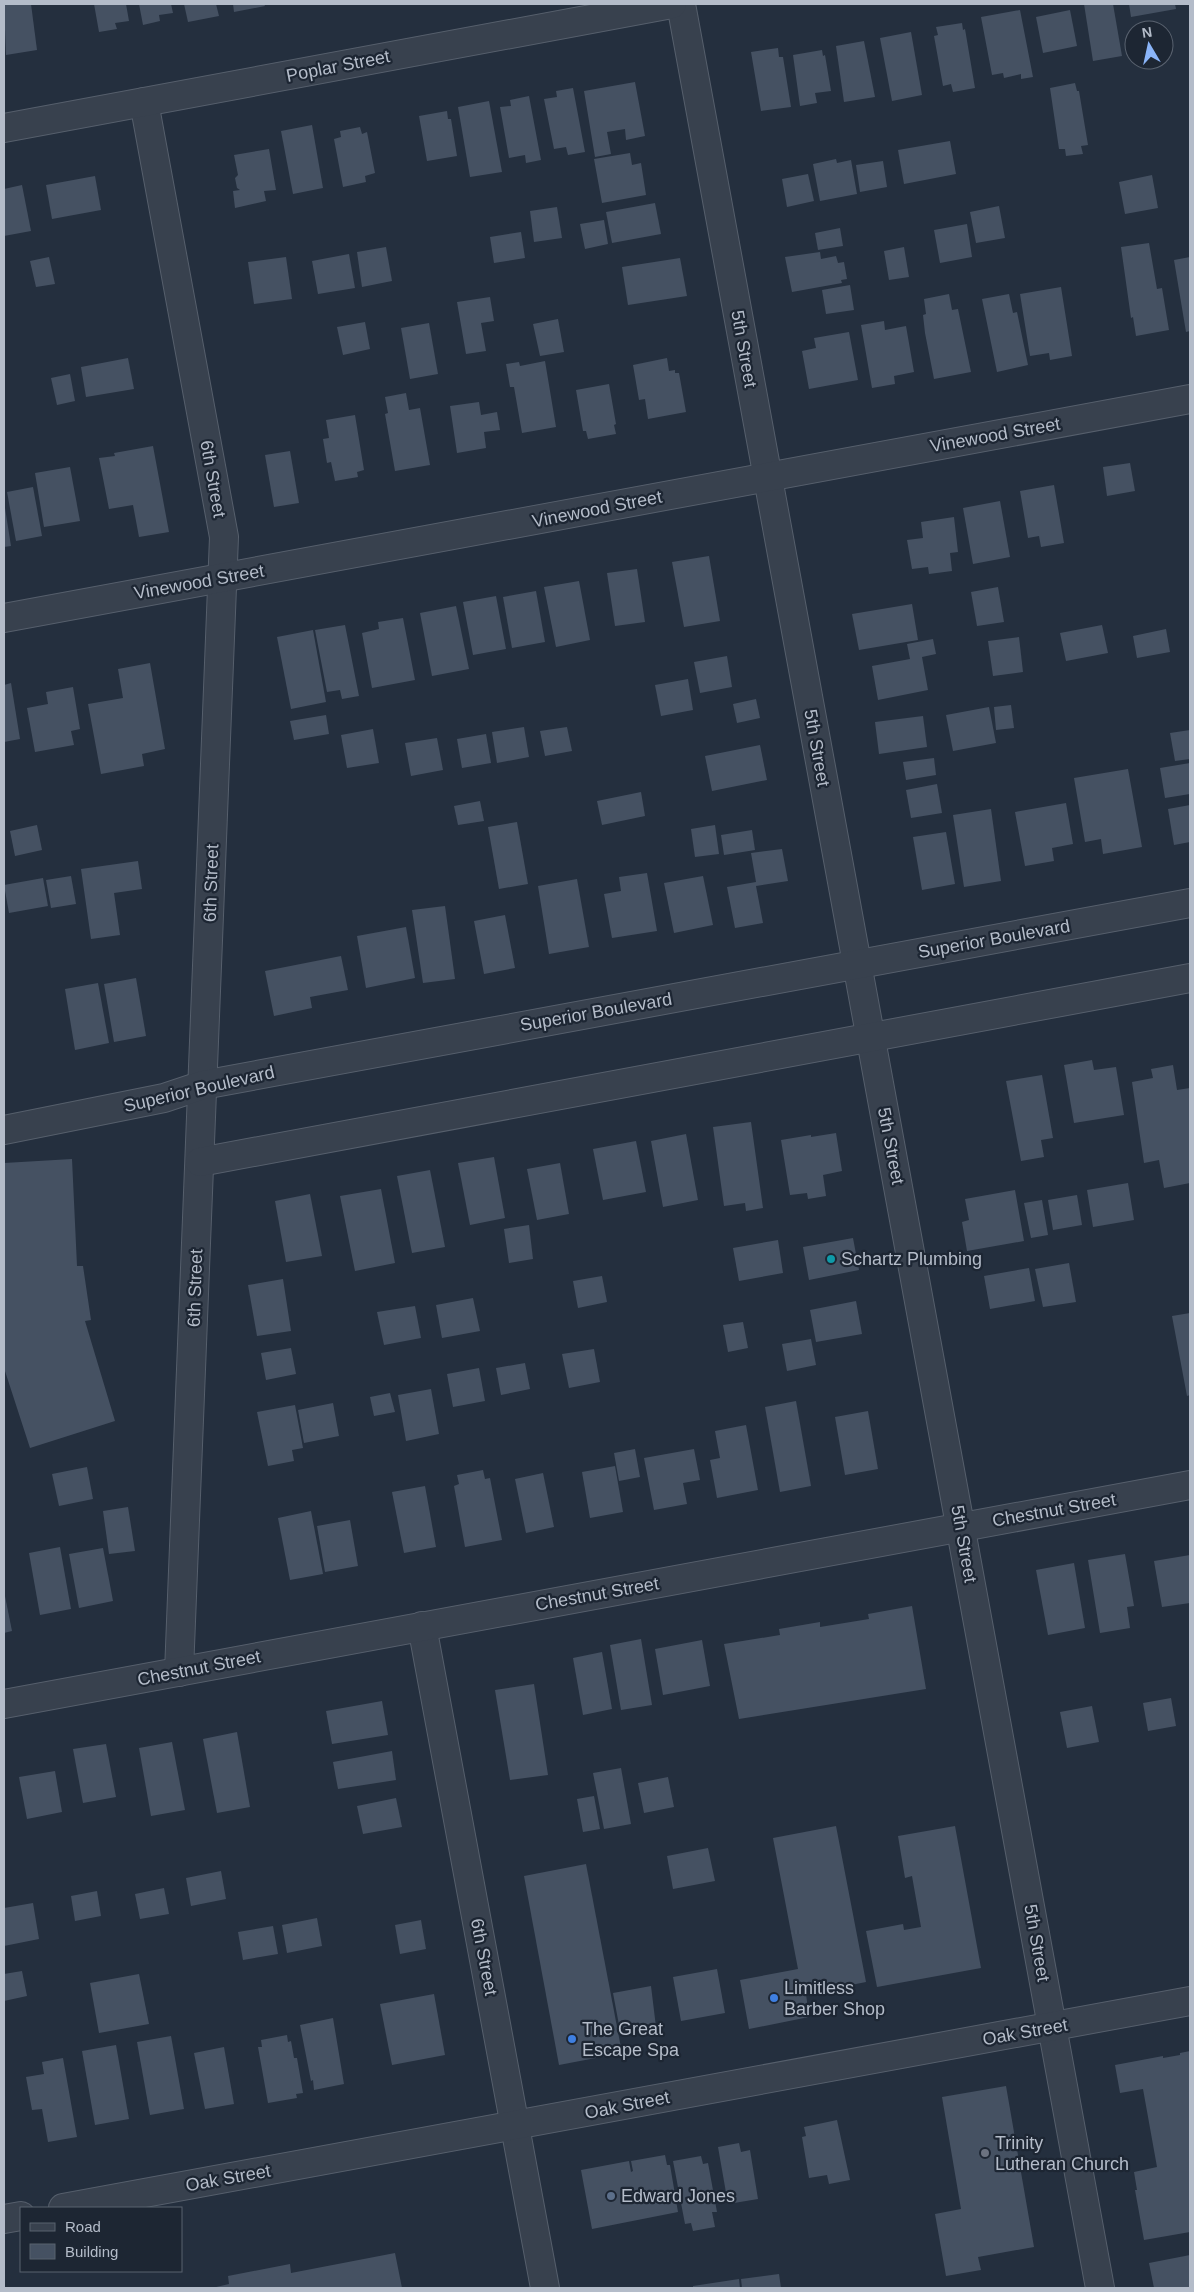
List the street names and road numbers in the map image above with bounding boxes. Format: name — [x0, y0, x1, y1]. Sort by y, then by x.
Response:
street label: Poplar Street — [285, 46, 391, 86]
street label: 5th Street — [727, 309, 761, 389]
street label: Vinewood Street — [928, 414, 1062, 456]
street label: 6th Street — [196, 439, 230, 519]
street label: Vinewood Street — [530, 487, 664, 531]
street label: Vinewood Street — [132, 561, 266, 603]
street label: 5th Street — [800, 708, 834, 788]
street label: 6th Street — [200, 844, 222, 922]
street label: Superior Boulevard — [916, 916, 1072, 962]
street label: Superior Boulevard — [518, 989, 674, 1035]
street label: Superior Boulevard — [122, 1062, 276, 1116]
street label: 5th Street — [874, 1106, 908, 1186]
street label: 6th Street — [184, 1249, 206, 1327]
street label: Chestnut Street — [991, 1489, 1117, 1531]
street label: 5th Street — [947, 1504, 981, 1584]
street label: Chestnut Street — [534, 1573, 660, 1615]
street label: Chestnut Street — [136, 1646, 262, 1690]
street label: 5th Street — [1020, 1903, 1054, 1983]
street label: 6th Street — [467, 1917, 501, 1997]
street label: Oak Street — [981, 2015, 1069, 2049]
street label: Oak Street — [583, 2087, 671, 2123]
street label: Oak Street — [184, 2161, 272, 2195]

